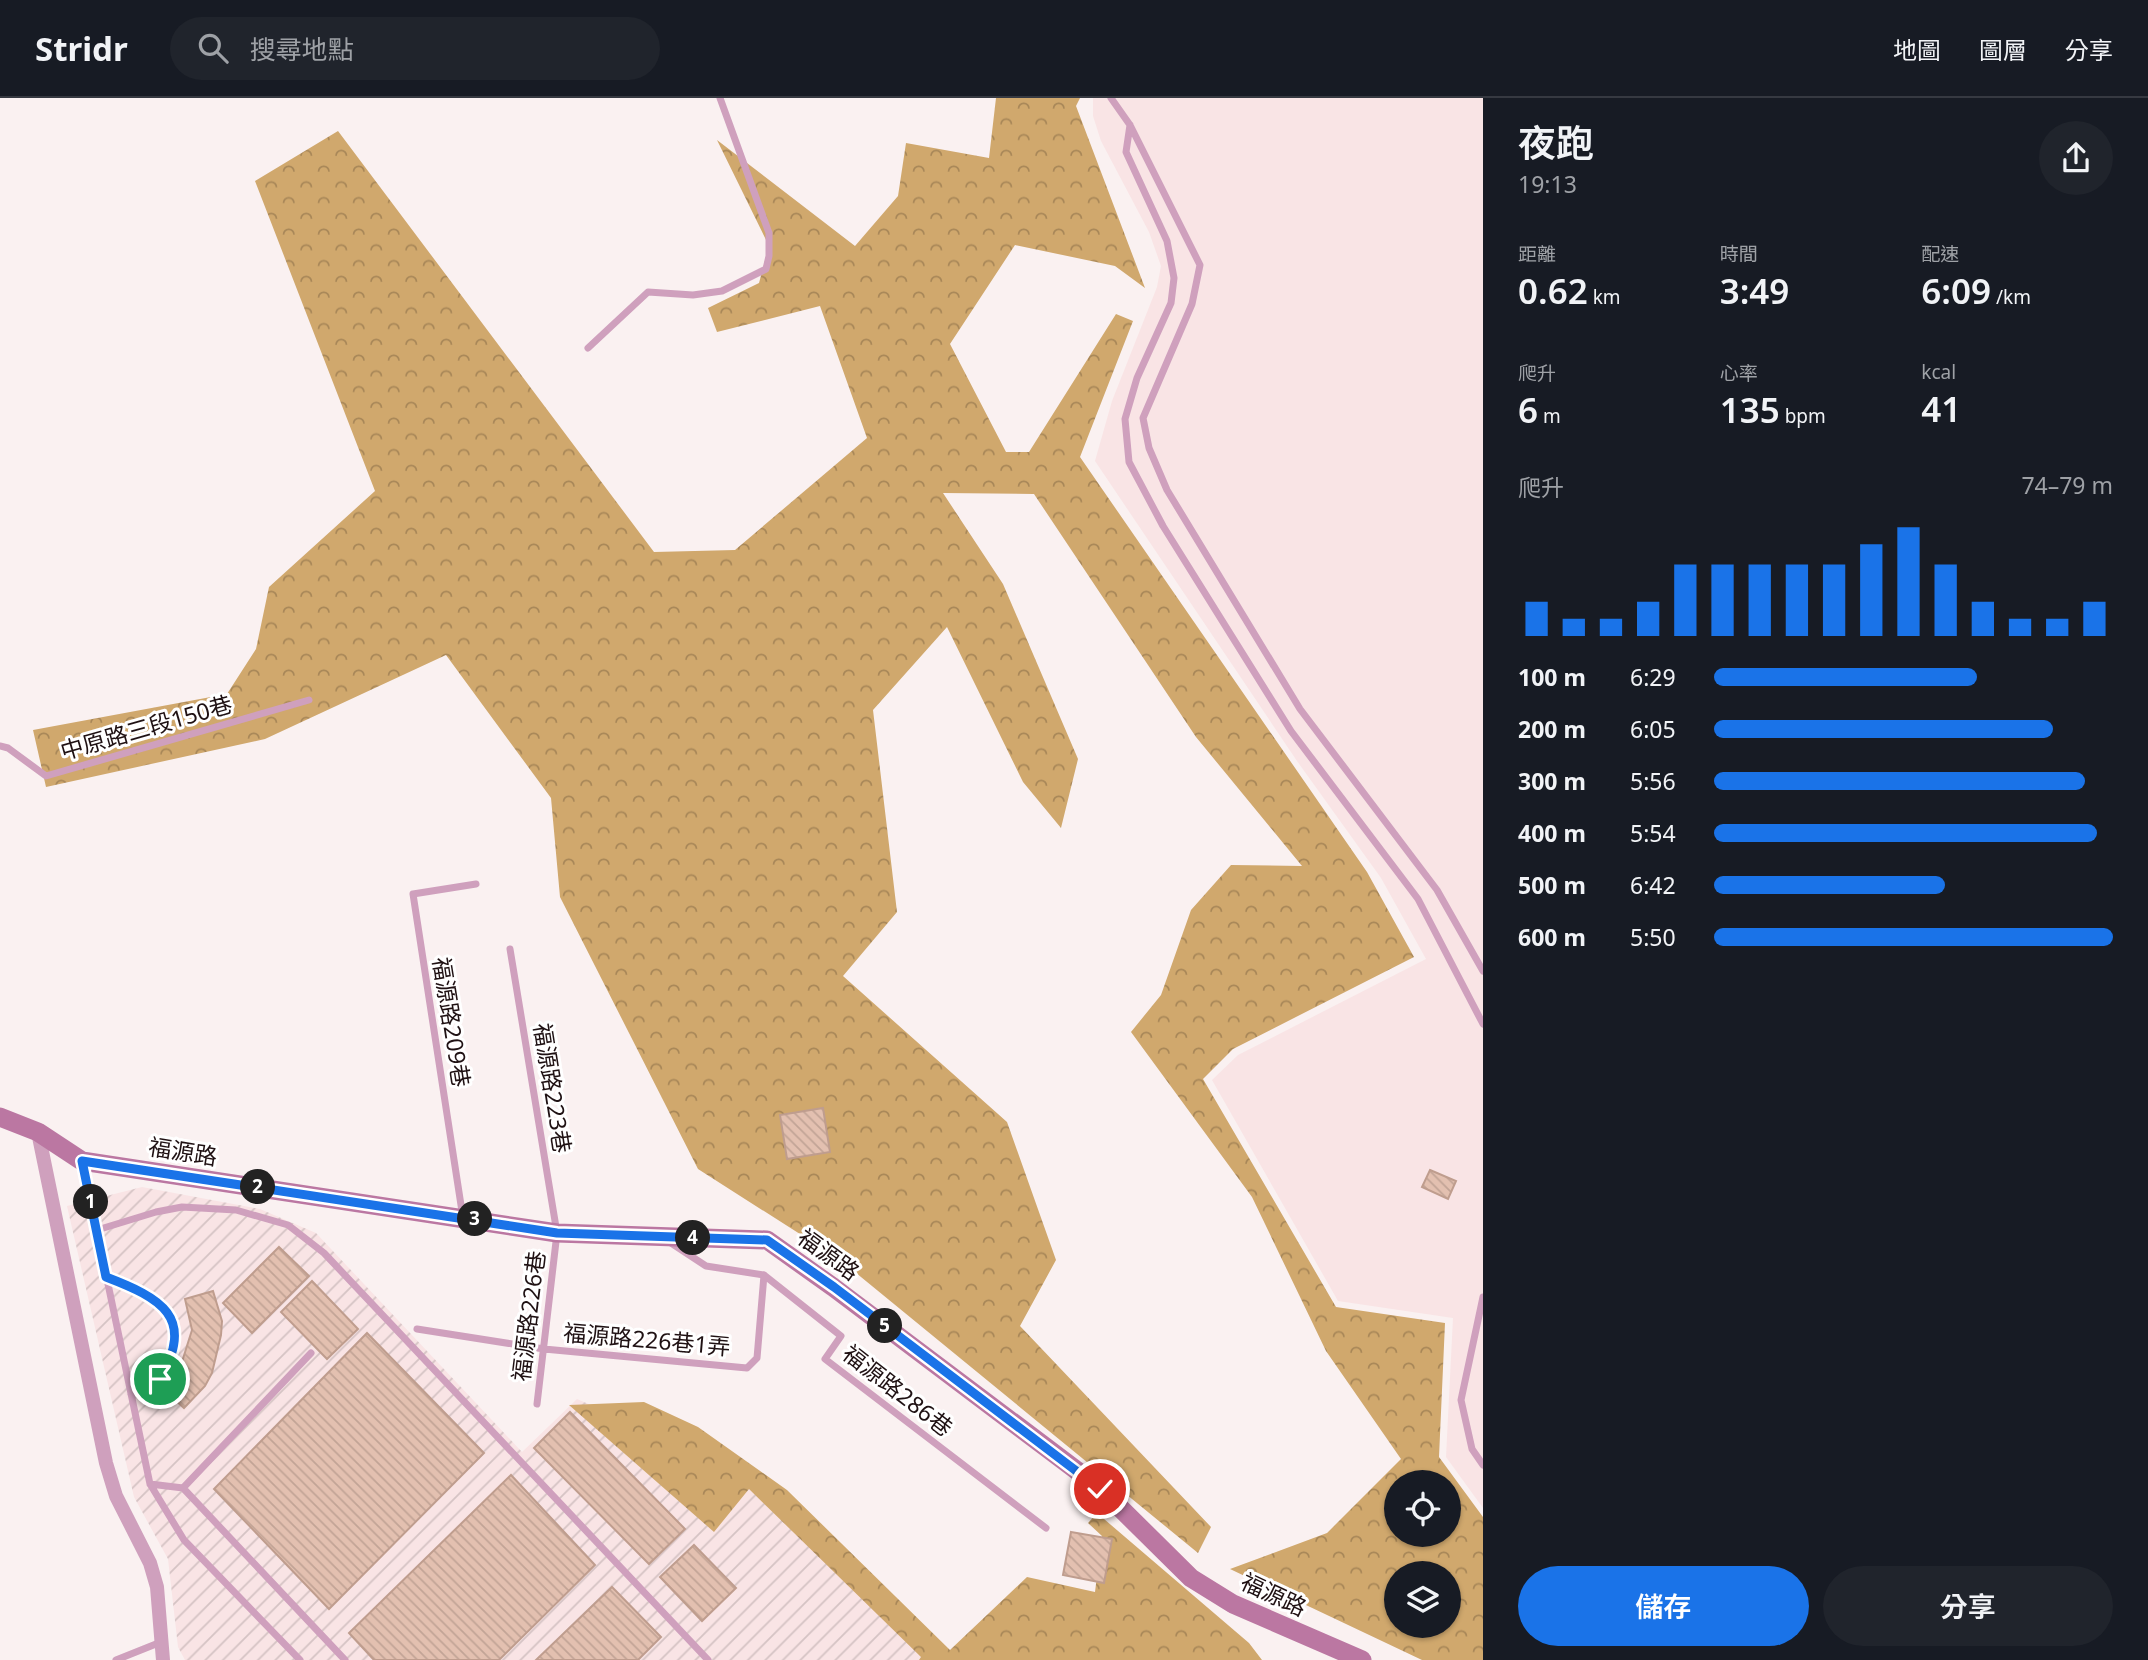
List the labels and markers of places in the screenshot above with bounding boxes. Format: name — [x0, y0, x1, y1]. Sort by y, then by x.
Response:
pin: 2 — [240, 1170, 276, 1204]
pin: 1 — [74, 1184, 108, 1220]
pin: 3 — [458, 1202, 492, 1236]
pin: 4 — [676, 1220, 710, 1256]
pin: 5 — [868, 1308, 903, 1344]
pin — [130, 1349, 190, 1409]
pin — [1070, 1459, 1130, 1519]

